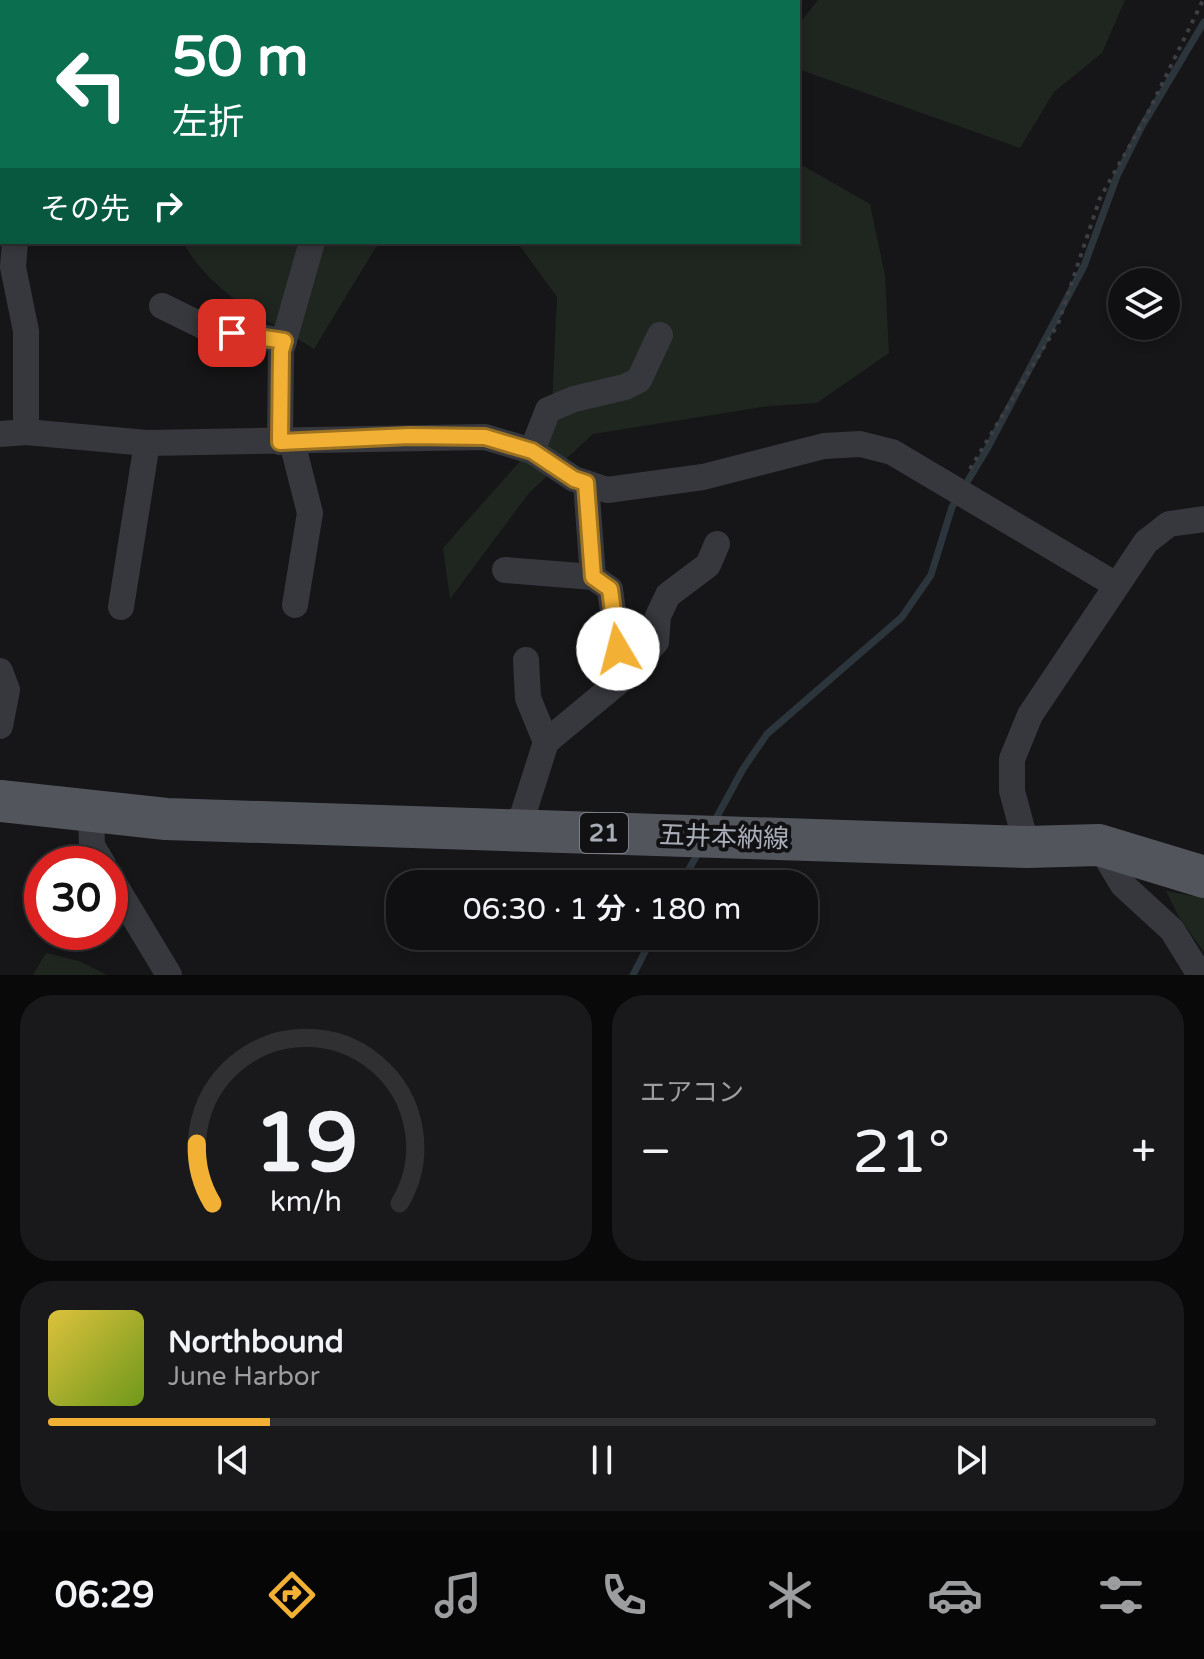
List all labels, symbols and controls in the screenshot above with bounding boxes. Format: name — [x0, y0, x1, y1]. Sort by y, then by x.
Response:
text: 50 m — [172, 24, 308, 91]
icon: left — [40, 32, 144, 136]
text: 左折 — [172, 101, 244, 144]
icon: right — [146, 184, 190, 228]
text: その先 — [40, 191, 130, 228]
map controls — [1108, 268, 1180, 340]
button: layers — [1108, 268, 1180, 340]
pin — [198, 299, 266, 367]
icon: arrive — [210, 311, 254, 355]
position arrow — [576, 607, 660, 691]
road number: 21 — [580, 813, 628, 853]
street label: 五井本納線 — [658, 819, 790, 855]
speed limit sign: 30 — [24, 846, 128, 950]
text: 06:30 · 1 分 · 180 m — [463, 891, 741, 928]
text: エアコン — [640, 1077, 744, 1108]
text: 19 — [254, 1094, 358, 1194]
text: 21° — [852, 1117, 950, 1189]
text: − — [640, 1126, 671, 1179]
text: + — [1131, 1126, 1156, 1179]
text: km/h — [270, 1185, 342, 1219]
text: Northbound — [168, 1324, 344, 1361]
text: June Harbor — [168, 1361, 320, 1392]
icon: previous — [211, 1438, 255, 1482]
icon: pause — [580, 1438, 624, 1482]
icon: next — [949, 1438, 993, 1482]
icon: directions — [264, 1567, 320, 1623]
icon: music — [430, 1567, 486, 1623]
icon: phone — [596, 1567, 652, 1623]
icon: climate — [762, 1567, 818, 1623]
icon: car — [927, 1567, 983, 1623]
icon: filters — [1093, 1567, 1149, 1623]
text: 06:29 — [55, 1574, 155, 1617]

